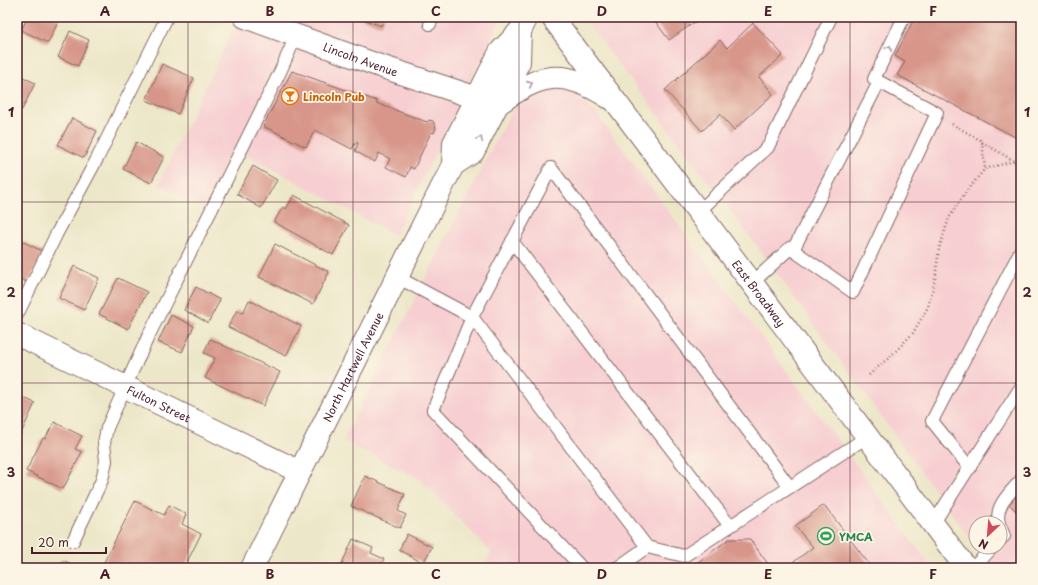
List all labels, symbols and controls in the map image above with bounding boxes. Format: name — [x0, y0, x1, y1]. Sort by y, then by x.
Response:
text: A — [100, 1, 110, 20]
text: B — [266, 1, 275, 20]
text: C — [431, 1, 441, 20]
text: D — [597, 1, 607, 20]
text: E — [764, 1, 772, 20]
text: F — [929, 1, 937, 20]
street label: Lincoln Avenue — [321, 38, 400, 80]
one-way arrow — [884, 45, 892, 52]
one-way arrow — [527, 81, 534, 89]
bar icon: Lincoln Pub — [280, 86, 300, 106]
place label: Lincoln Pub — [303, 88, 365, 105]
text: 1 — [8, 102, 14, 121]
text: 1 — [1024, 102, 1030, 121]
one-way arrow — [475, 136, 483, 143]
street label: East Broadway — [728, 256, 790, 330]
text: 2 — [6, 282, 16, 301]
text: 2 — [1022, 282, 1032, 301]
street label: North Hartwell Avenue — [318, 309, 387, 424]
street label: Fulton Street — [124, 380, 194, 426]
text: 3 — [7, 462, 16, 481]
text: 3 — [1023, 462, 1032, 481]
north arrow — [968, 515, 1008, 555]
sports icon: YMCA — [816, 526, 836, 546]
place label: YMCA — [839, 528, 873, 545]
scale bar — [32, 529, 106, 555]
text: 20 m — [38, 533, 69, 551]
text: N — [975, 535, 991, 554]
text: A — [100, 564, 110, 583]
text: B — [266, 564, 275, 583]
text: C — [431, 564, 441, 583]
text: D — [597, 564, 607, 583]
text: E — [764, 564, 772, 583]
text: F — [929, 564, 937, 583]

